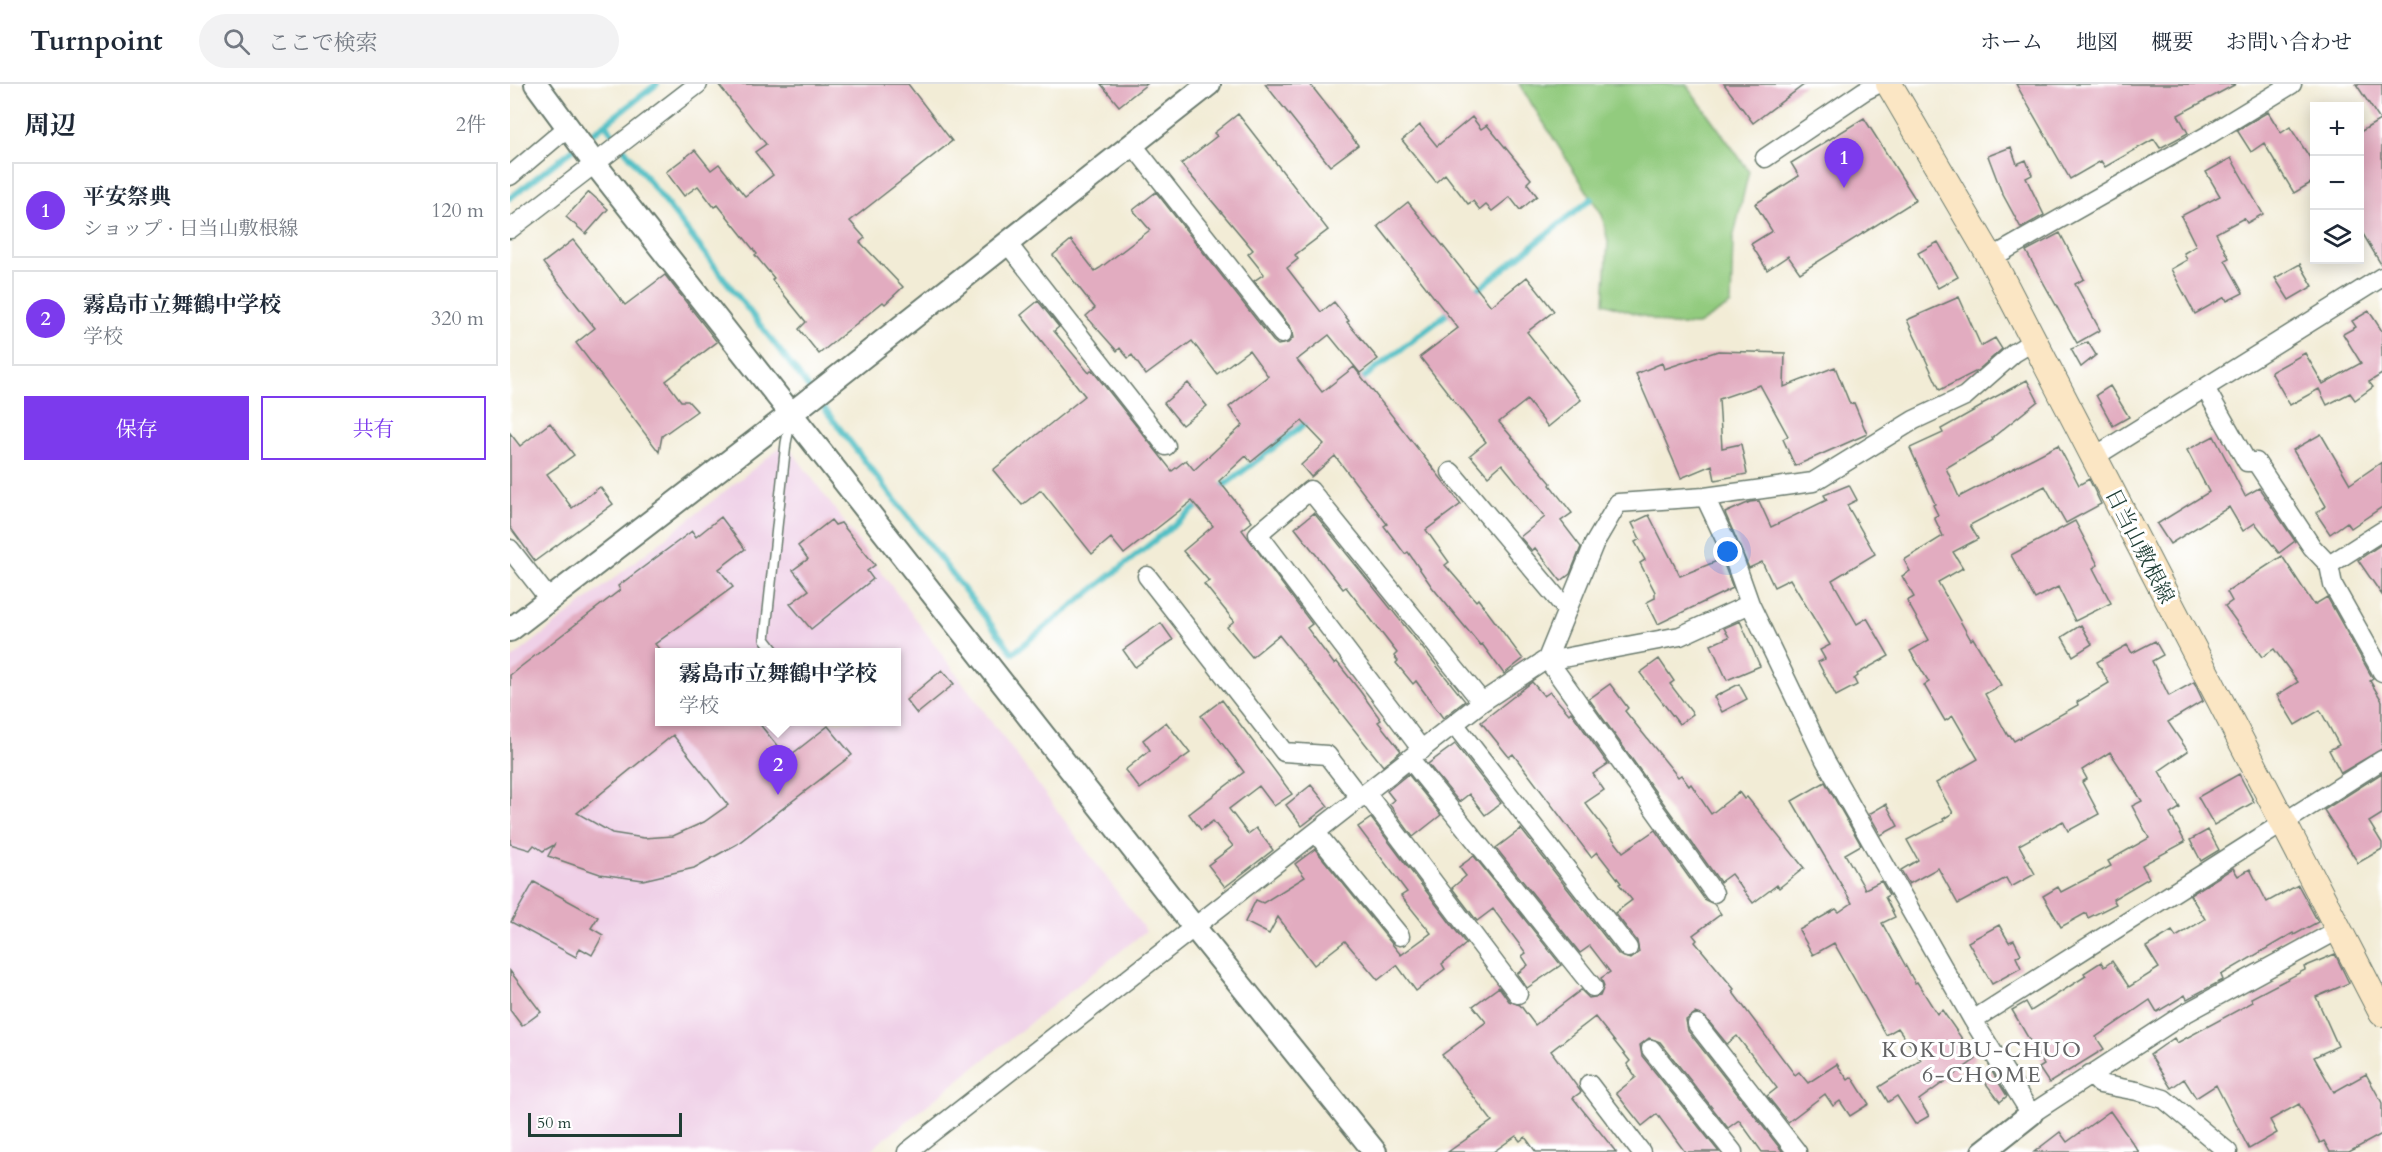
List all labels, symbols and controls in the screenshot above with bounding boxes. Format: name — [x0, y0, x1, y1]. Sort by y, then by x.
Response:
search box — [199, 14, 619, 68]
text: Turnpoint — [30, 22, 163, 60]
icon: search — [220, 25, 253, 58]
text: ここで検索 — [268, 28, 378, 58]
text: ホーム — [1980, 28, 2043, 57]
text: 地図 — [2076, 28, 2118, 57]
text: 概要 — [2151, 28, 2193, 57]
text: お問い合わせ — [2226, 28, 2352, 57]
map controls — [2310, 102, 2364, 264]
button: + — [2310, 102, 2364, 156]
text: 周辺 — [24, 108, 76, 143]
text: 2件 — [456, 111, 486, 138]
pin: 1 — [1824, 138, 1864, 188]
button: − — [2310, 156, 2364, 210]
text: 平安祭典 — [83, 182, 171, 212]
text: 1 — [40, 197, 51, 224]
text: 120 m — [431, 197, 484, 224]
button: layers — [2310, 210, 2364, 264]
text: ショップ · 日当山敷根線 — [83, 215, 298, 242]
text: 霧島市立舞鶴中学校 — [83, 290, 281, 320]
text: 2 — [40, 305, 51, 332]
text: 320 m — [431, 305, 484, 332]
text: 学校 — [83, 323, 123, 350]
button: 保存 — [24, 396, 249, 460]
button: 共有 — [261, 396, 486, 460]
street label: 日当山敷根線 — [2098, 484, 2181, 609]
your location — [1713, 537, 1742, 566]
popup — [655, 648, 901, 726]
text: 霧島市立舞鶴中学校 — [679, 659, 877, 689]
text: 学校 — [679, 692, 719, 719]
pin: 2 — [758, 746, 798, 795]
district label: KOKUBU-CHUO 6-CHOME — [1881, 1035, 2083, 1090]
scale bar — [528, 1110, 682, 1138]
text: 50 m — [537, 1112, 571, 1134]

